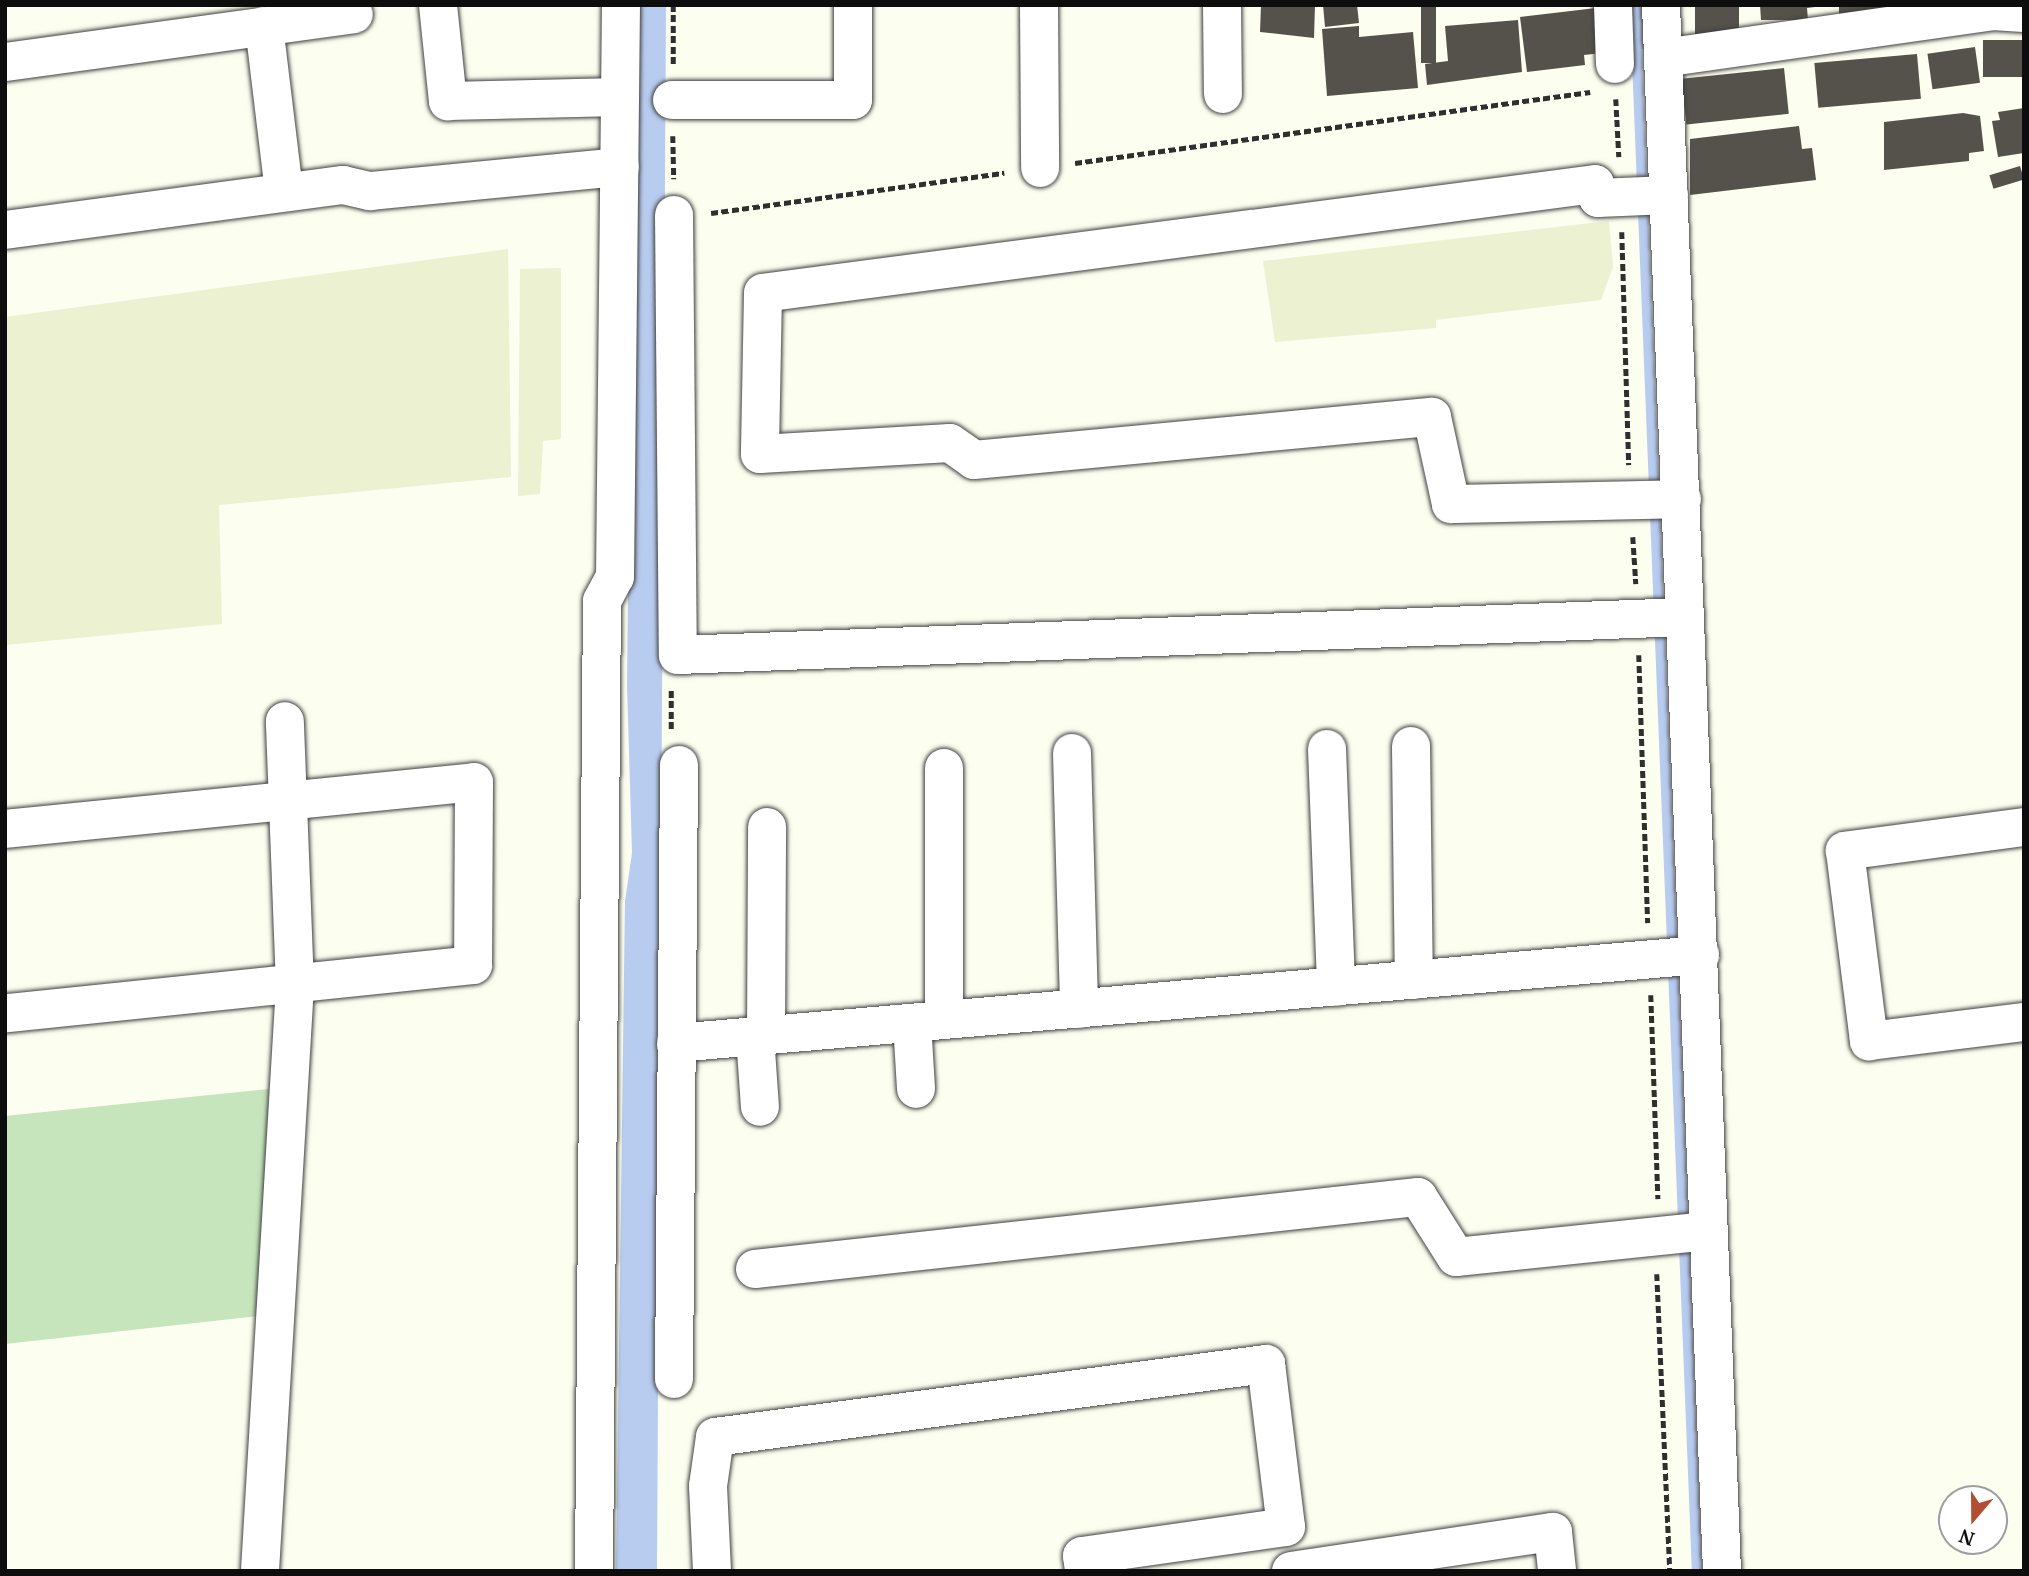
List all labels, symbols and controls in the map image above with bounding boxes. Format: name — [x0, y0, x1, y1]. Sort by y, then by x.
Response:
north arrow — [1938, 1485, 2008, 1555]
text: N — [1955, 1524, 1977, 1553]

